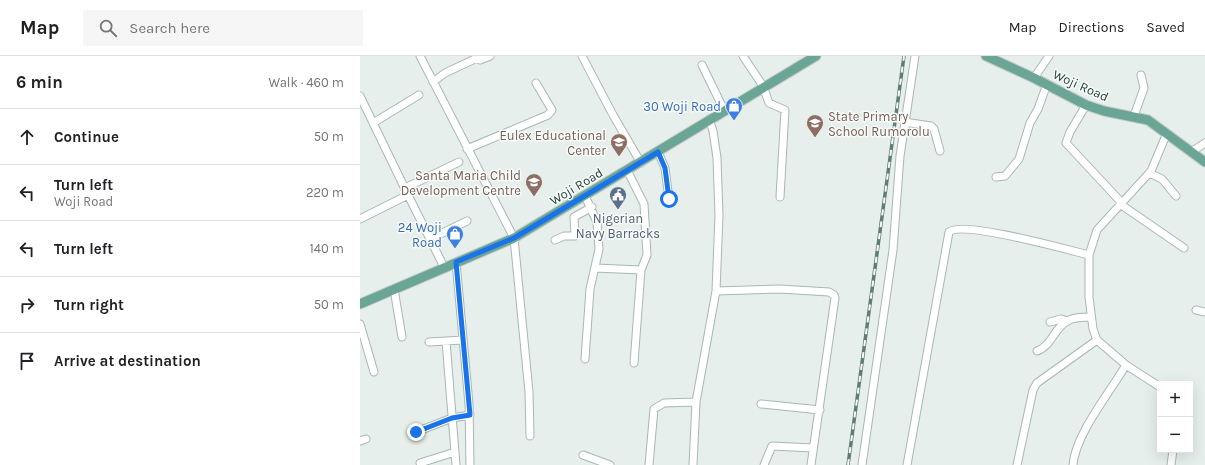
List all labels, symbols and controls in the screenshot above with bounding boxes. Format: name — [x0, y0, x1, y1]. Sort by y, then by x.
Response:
search box — [83, 10, 363, 46]
text: Map — [20, 17, 59, 39]
icon: search — [97, 17, 119, 39]
text: Search here — [129, 19, 210, 37]
text: Map — [1009, 19, 1037, 36]
text: Directions — [1059, 19, 1124, 36]
text: Saved — [1146, 19, 1185, 36]
street label: Woji Road — [1051, 67, 1111, 104]
text: 6 min — [16, 72, 63, 92]
text: Walk · 460 m — [269, 75, 344, 90]
shop icon: 30 Woji Road — [724, 96, 744, 121]
place label: 30 Woji Road — [643, 99, 721, 114]
place label: State Primary School Rumorolu — [828, 109, 930, 139]
school or university icon: State Primary School Rumorolu — [805, 113, 825, 138]
icon: ahead — [16, 126, 38, 148]
text: Continue — [54, 128, 119, 146]
place label: Eulex Educational Center — [500, 128, 606, 158]
text: 50 m — [314, 129, 344, 144]
school or university icon: Eulex Educational Center — [609, 132, 629, 157]
street label: Woji Road — [547, 165, 606, 208]
place label: Santa Maria Child Development Centre — [401, 168, 521, 198]
school or university icon: Santa Maria Child Development Centre — [524, 172, 544, 197]
text: Turn left — [54, 176, 113, 194]
icon: left — [16, 182, 38, 204]
text: 220 m — [306, 185, 344, 200]
public building icon: Nigerian Navy Barracks — [608, 185, 628, 210]
route start — [660, 190, 678, 208]
text: Woji Road — [54, 194, 113, 209]
place label: Nigerian Navy Barracks — [576, 211, 660, 241]
place label: 24 Woji Road — [398, 220, 442, 250]
shop icon: 24 Woji Road — [445, 224, 465, 249]
icon: left — [16, 238, 38, 260]
text: Turn left — [54, 240, 113, 258]
text: 140 m — [309, 241, 344, 256]
icon: right — [16, 294, 38, 316]
text: Turn right — [54, 296, 124, 314]
text: 50 m — [314, 297, 344, 312]
icon: arrive — [16, 350, 38, 372]
text: Arrive at destination — [54, 352, 201, 370]
map controls — [1157, 381, 1193, 453]
button: + — [1157, 381, 1193, 417]
button: − — [1157, 417, 1193, 453]
route end — [407, 423, 425, 441]

